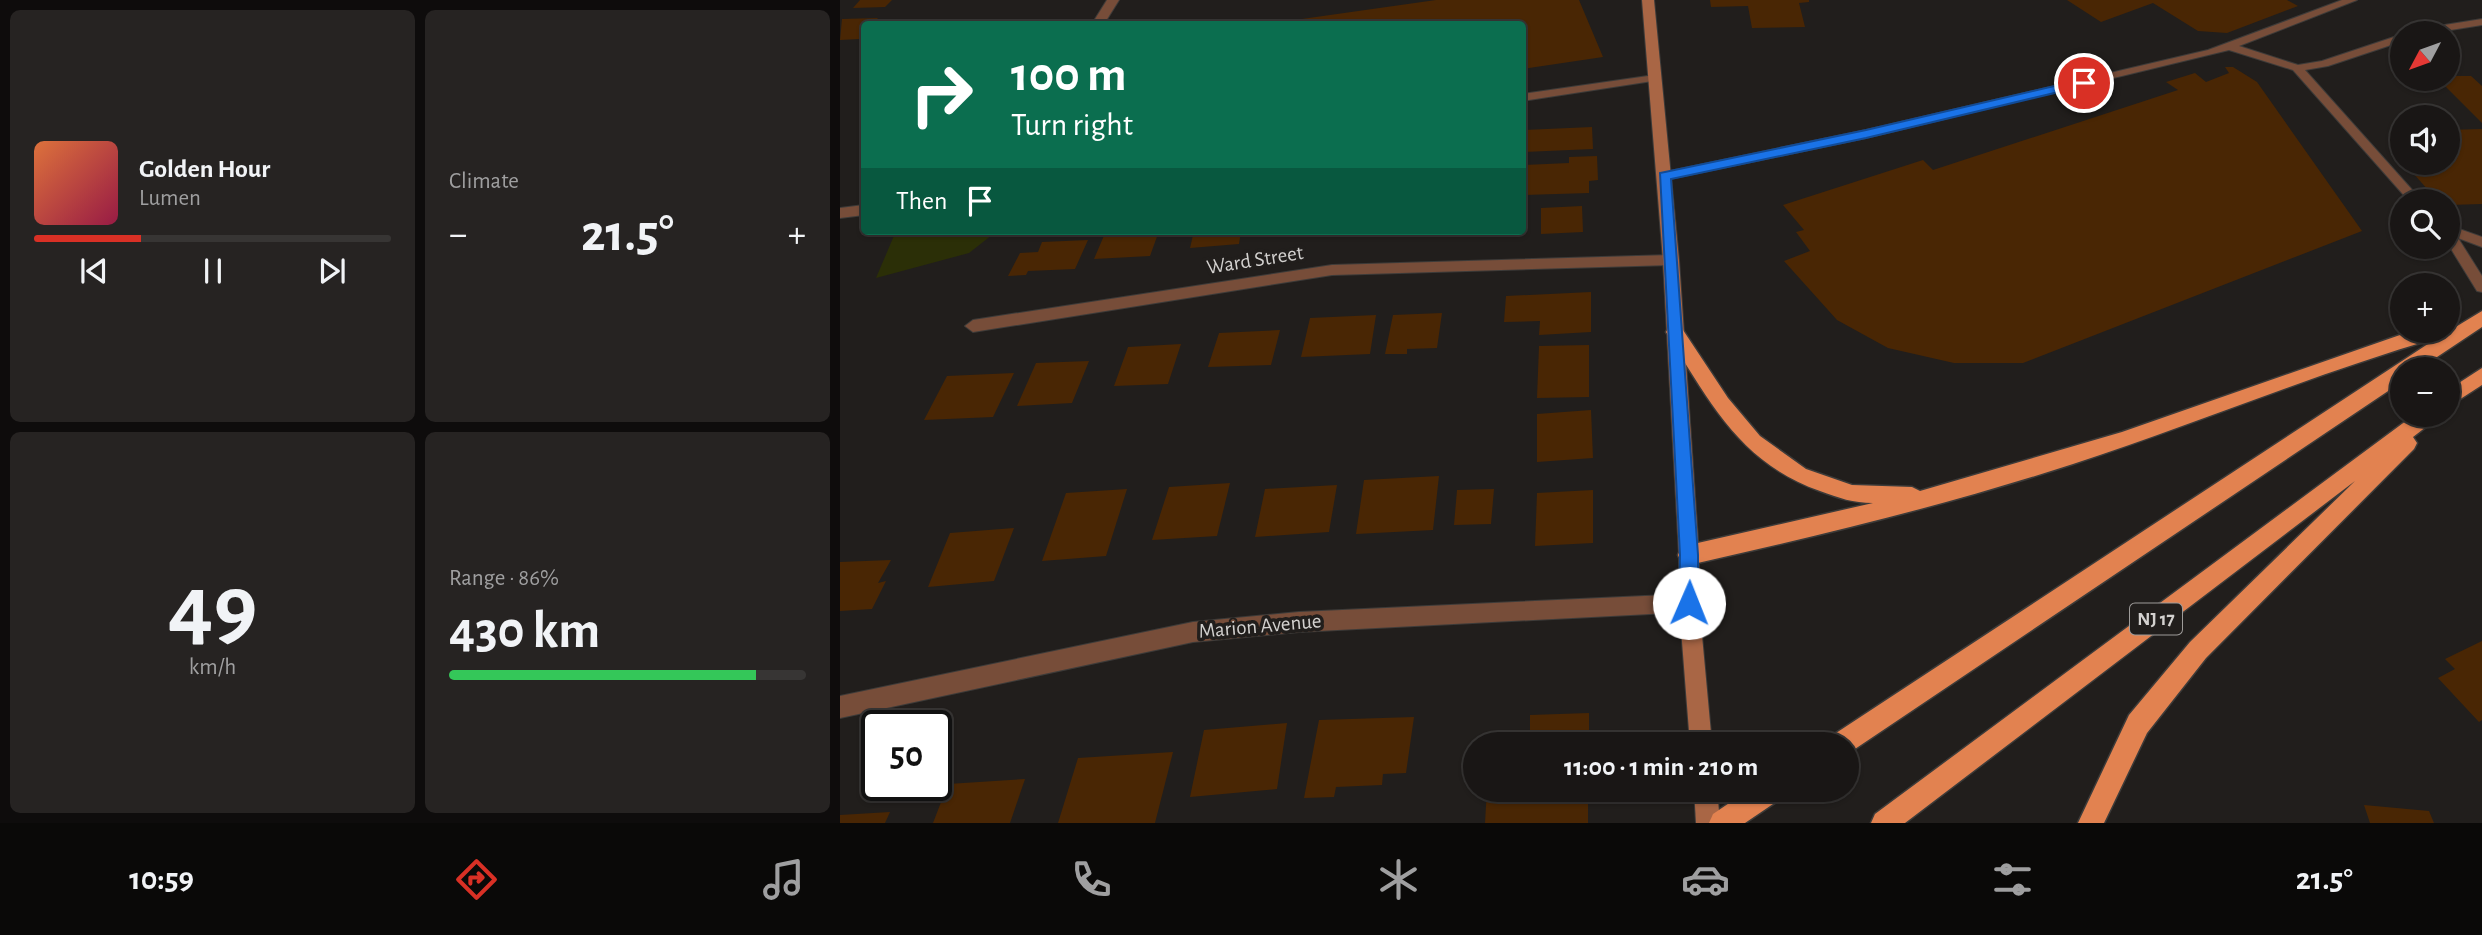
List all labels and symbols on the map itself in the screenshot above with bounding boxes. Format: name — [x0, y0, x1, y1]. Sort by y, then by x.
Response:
north arrow — [2390, 21, 2460, 91]
pin — [2054, 53, 2114, 113]
street label: Ward Street — [1205, 242, 1305, 278]
position arrow — [1652, 566, 1726, 640]
road number: NJ 17 — [2130, 604, 2182, 634]
street label: Marion Avenue — [1198, 610, 1322, 642]
speed limit sign: 50 — [861, 710, 952, 801]

